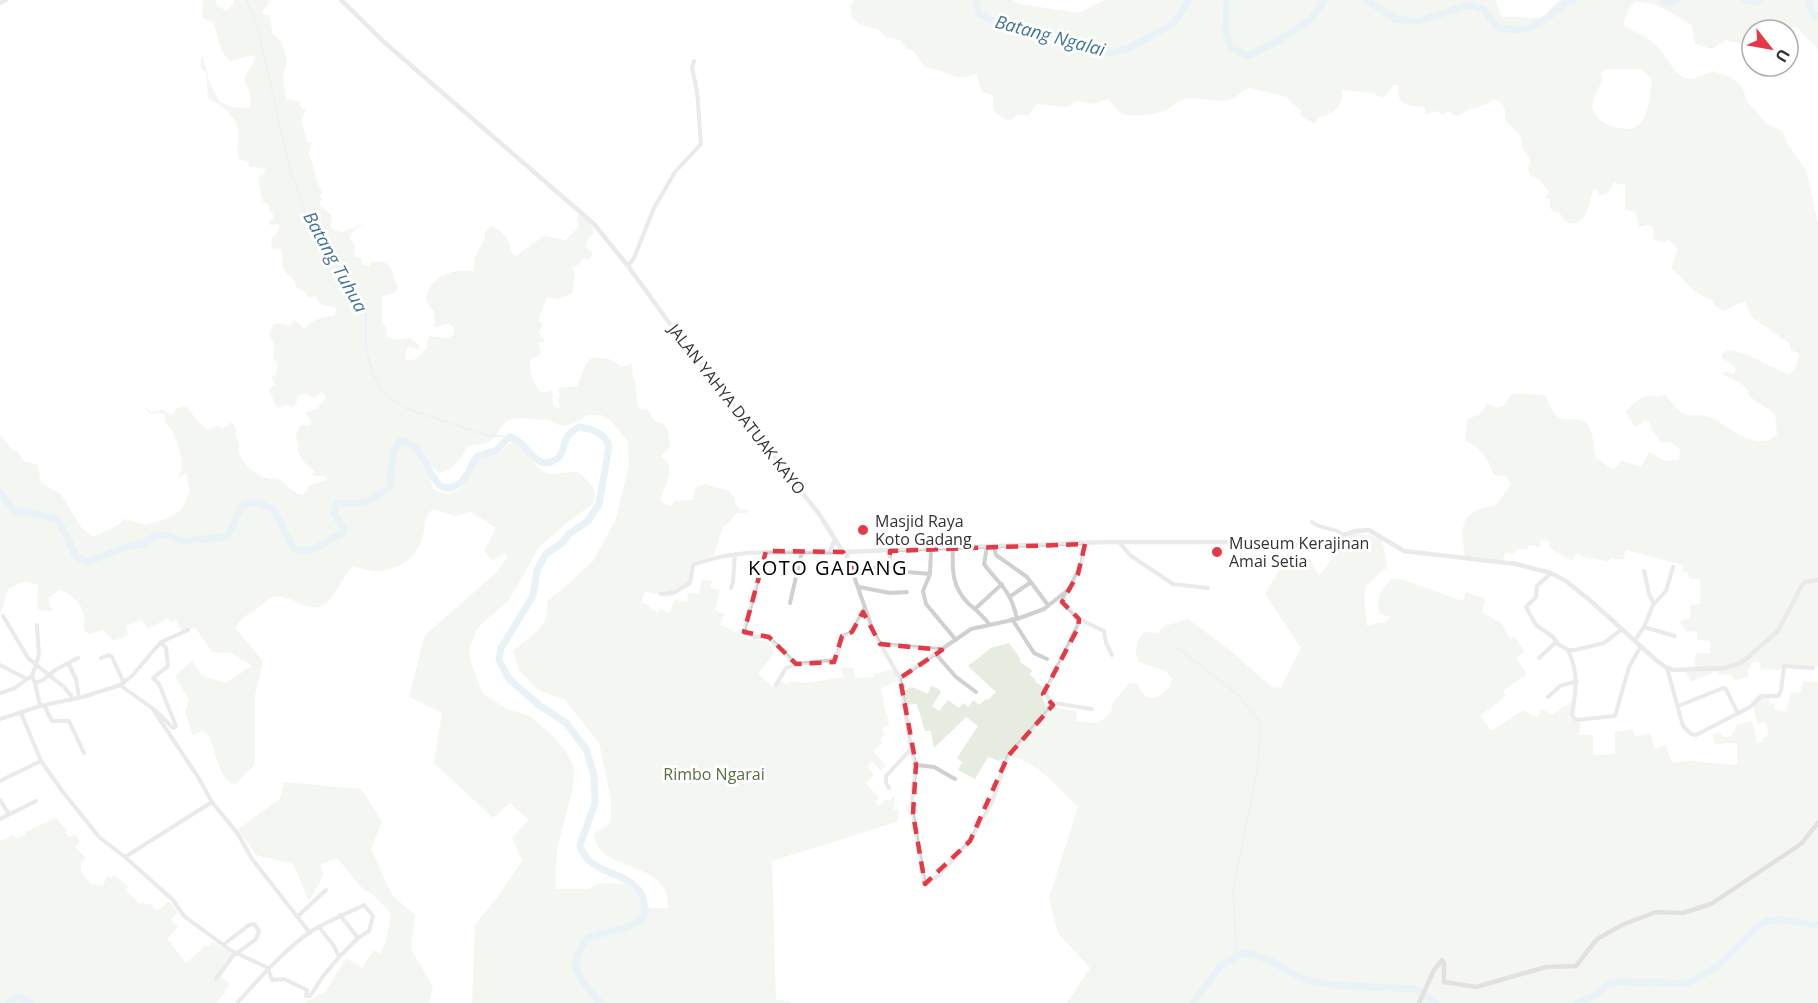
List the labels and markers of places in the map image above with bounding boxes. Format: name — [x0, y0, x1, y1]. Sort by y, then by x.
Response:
place label: Masjid Raya Koto Gadang — [875, 510, 972, 550]
marker: Masjid Raya Koto Gadang — [856, 523, 870, 537]
place label: Museum Kerajinan Amai Setia — [1229, 532, 1369, 572]
marker: Museum Kerajinan Amai Setia — [1210, 545, 1224, 559]

